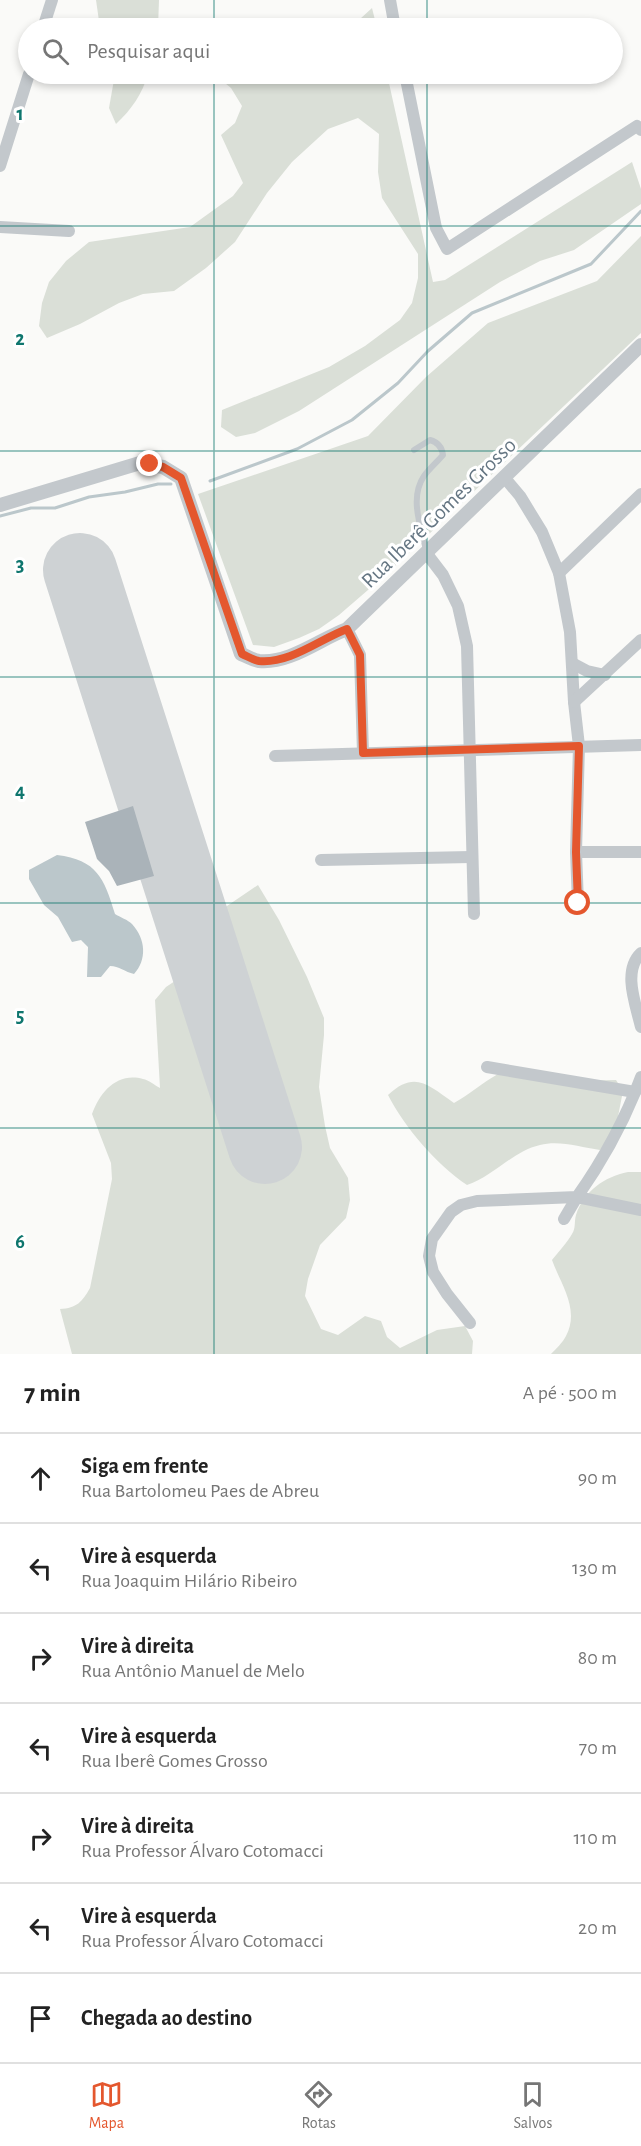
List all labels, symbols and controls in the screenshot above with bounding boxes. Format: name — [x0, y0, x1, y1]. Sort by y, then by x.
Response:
search box — [18, 18, 623, 84]
icon: search — [39, 35, 72, 68]
text: Pesquisar aqui — [87, 40, 210, 62]
text: 1 — [16, 104, 24, 124]
text: 2 — [15, 329, 25, 349]
street label: Rua Iberê Gomes Grosso — [357, 433, 520, 592]
route end — [136, 450, 162, 476]
text: 3 — [16, 555, 24, 575]
text: 4 — [15, 781, 25, 801]
route start — [564, 889, 590, 915]
text: 5 — [16, 1006, 24, 1026]
text: 6 — [15, 1232, 25, 1252]
text: 7 min — [24, 1380, 81, 1406]
text: A pé · 500 m — [523, 1383, 617, 1403]
text: Siga em frente — [81, 1455, 208, 1477]
icon: ahead — [24, 1462, 57, 1495]
text: 90 m — [578, 1468, 617, 1488]
text: Rua Bartolomeu Paes de Abreu — [81, 1481, 319, 1501]
text: Vire à esquerda — [81, 1545, 217, 1567]
icon: left — [24, 1552, 57, 1585]
text: 130 m — [572, 1558, 617, 1578]
text: Rua Joaquim Hilário Ribeiro — [81, 1571, 297, 1591]
text: Vire à direita — [81, 1635, 194, 1657]
icon: right — [24, 1642, 57, 1675]
text: 80 m — [578, 1648, 617, 1668]
text: Rua Antônio Manuel de Melo — [81, 1661, 305, 1681]
text: Vire à esquerda — [81, 1725, 217, 1747]
icon: left — [24, 1732, 57, 1765]
text: 70 m — [579, 1738, 617, 1758]
text: Rua Iberê Gomes Grosso — [81, 1751, 268, 1771]
text: Vire à direita — [81, 1815, 194, 1837]
icon: right — [24, 1822, 57, 1855]
text: 110 m — [573, 1828, 617, 1848]
text: Rua Professor Álvaro Cotomacci — [81, 1841, 324, 1861]
text: Vire à esquerda — [81, 1905, 217, 1927]
icon: left — [24, 1912, 57, 1945]
text: 20 m — [578, 1918, 617, 1938]
text: Rua Professor Álvaro Cotomacci — [81, 1931, 324, 1951]
icon: arrive — [24, 2002, 57, 2035]
text: Chegada ao destino — [81, 2007, 252, 2029]
tab: Mapa — [89, 2078, 124, 2133]
tab: Rotas — [301, 2078, 336, 2133]
tab: Salvos — [513, 2078, 552, 2133]

